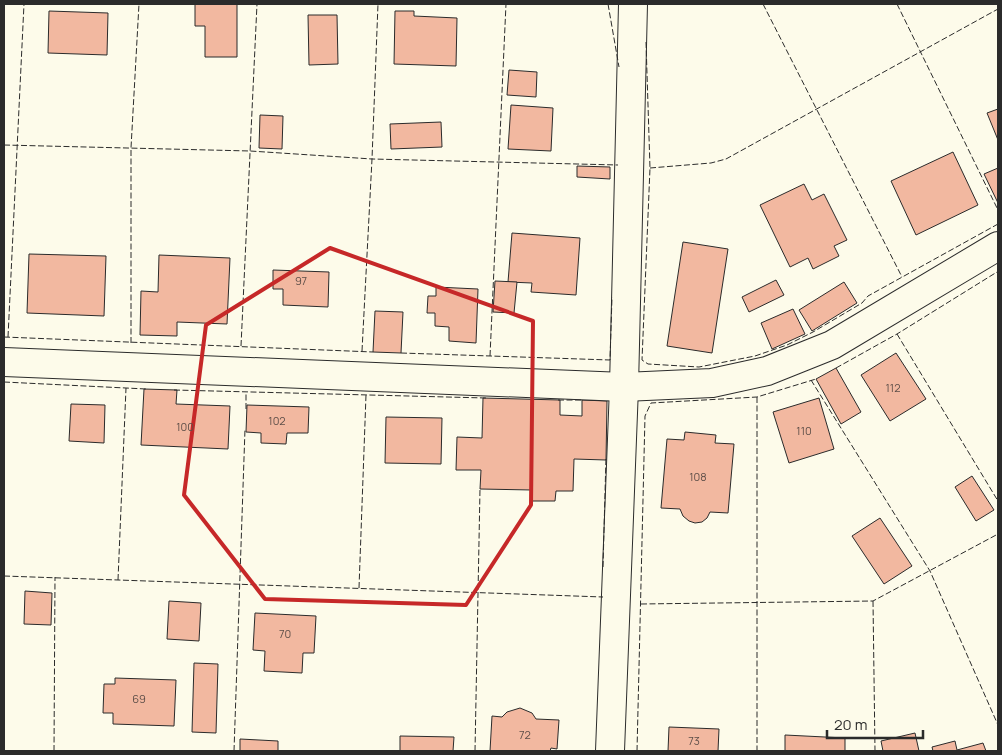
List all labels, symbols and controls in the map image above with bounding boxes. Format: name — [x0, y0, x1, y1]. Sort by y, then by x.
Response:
house number: 97 — [295, 273, 307, 288]
house number: 112 — [886, 380, 900, 395]
house number: 102 — [268, 413, 286, 428]
house number: 100 — [176, 419, 194, 434]
house number: 110 — [796, 423, 812, 438]
house number: 108 — [689, 469, 707, 484]
house number: 70 — [279, 626, 291, 641]
house number: 69 — [132, 691, 146, 706]
scale bar — [827, 708, 923, 740]
text: 20 m — [834, 714, 867, 735]
house number: 72 — [519, 727, 531, 742]
house number: 73 — [688, 733, 700, 748]

